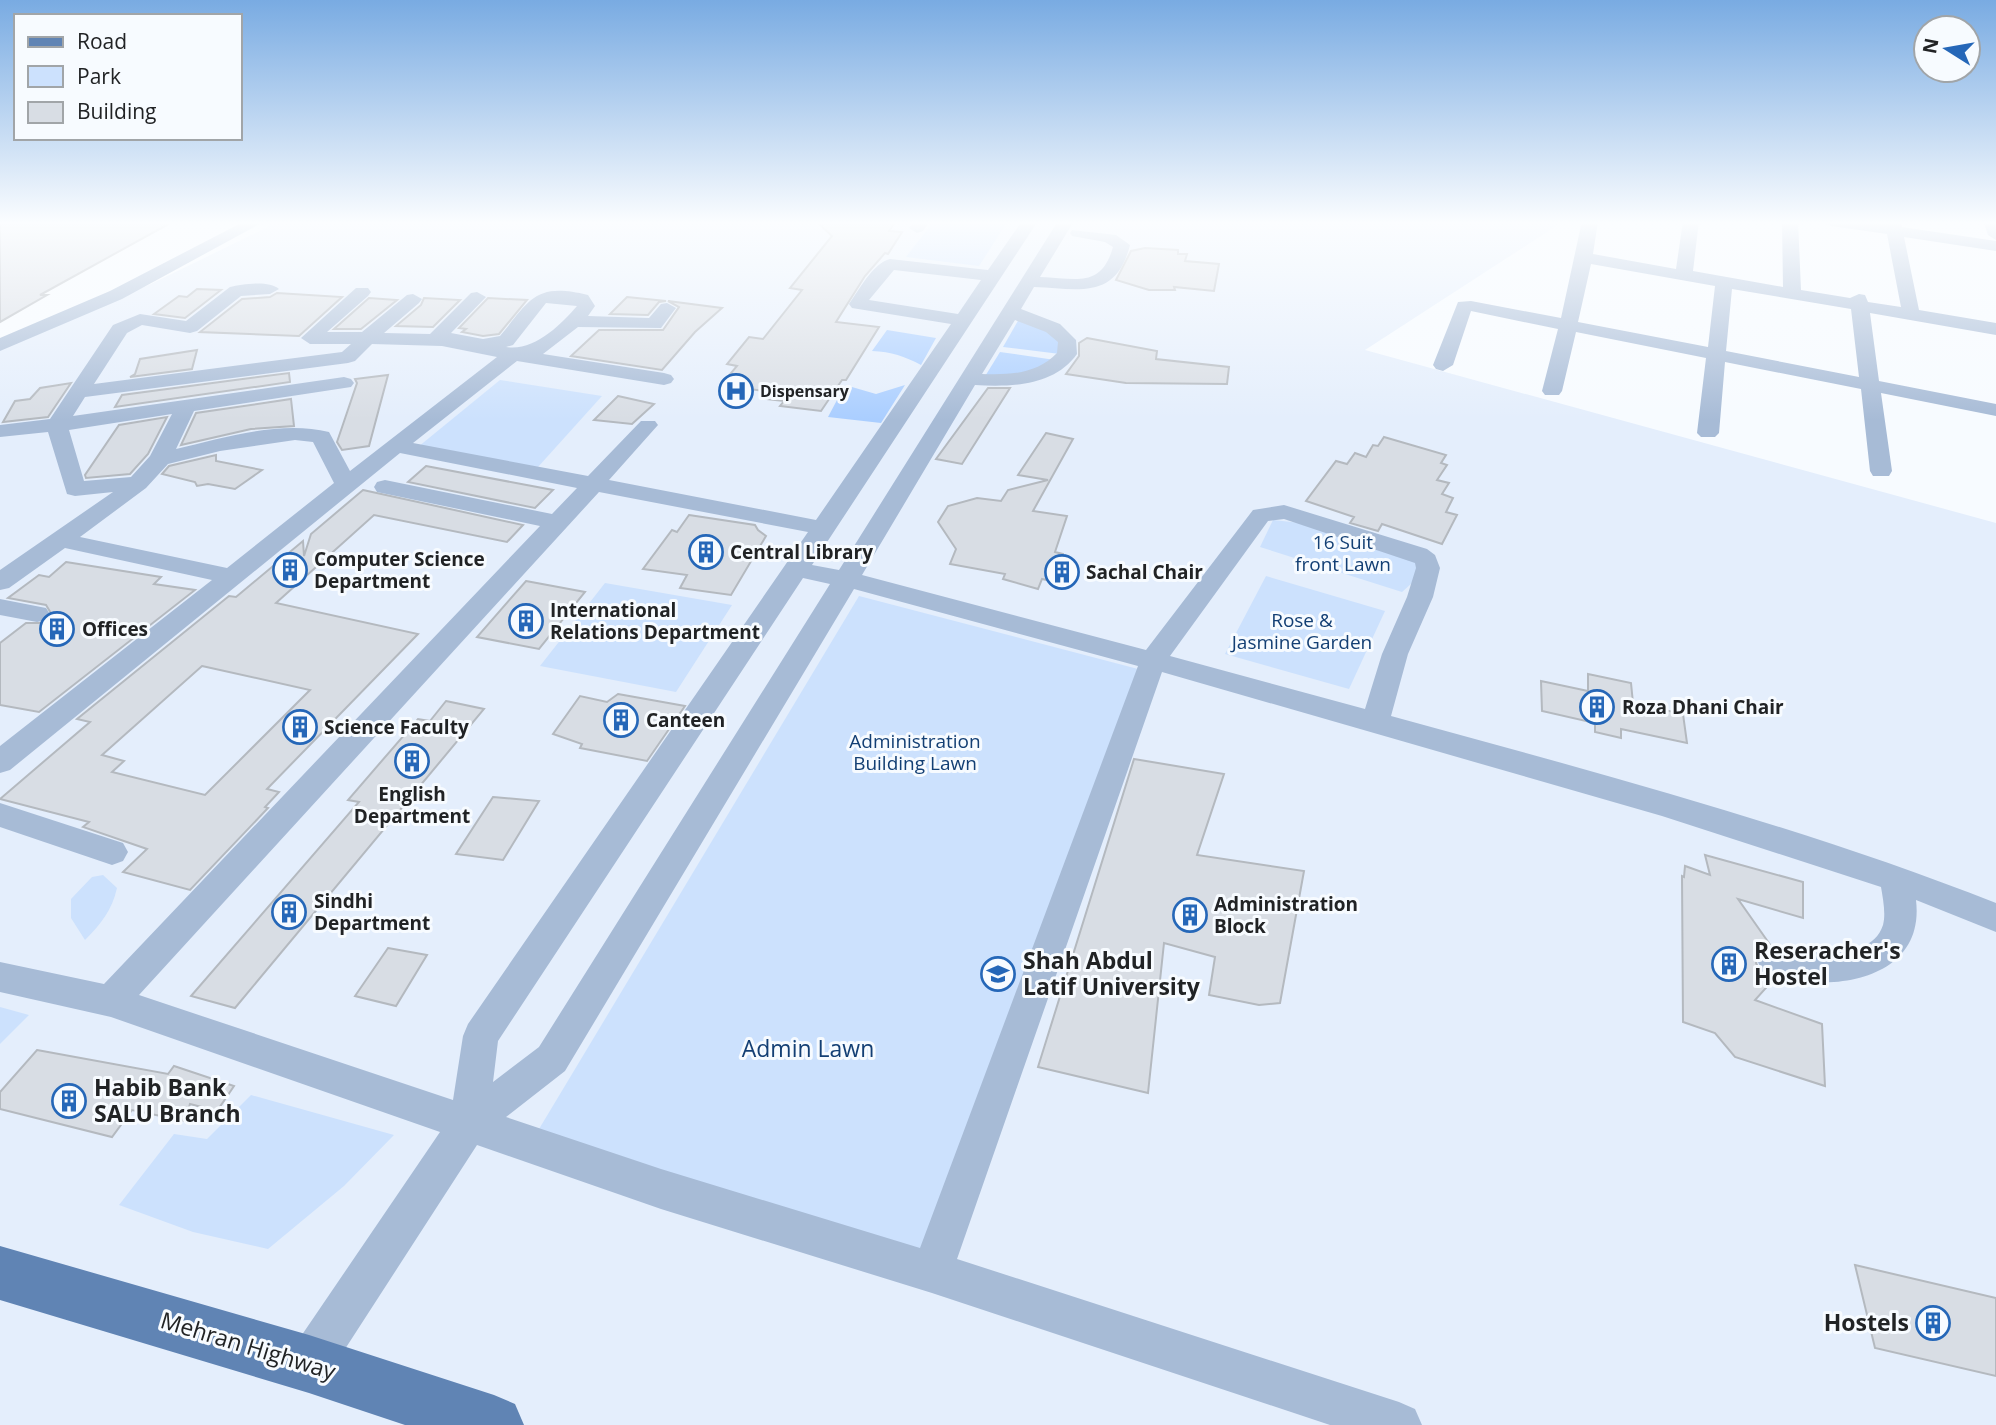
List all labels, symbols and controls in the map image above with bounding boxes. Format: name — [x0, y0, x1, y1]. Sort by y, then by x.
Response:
legend — [14, 14, 242, 140]
north arrow — [1912, 14, 1982, 84]
text: Road — [77, 27, 127, 55]
text: N — [1916, 36, 1945, 56]
text: Park — [77, 62, 121, 90]
text: Building — [77, 97, 156, 125]
hospital icon: Dispensary — [717, 372, 755, 410]
place label: Dispensary — [760, 380, 850, 402]
park label: 16 Suit front Lawn — [1295, 529, 1391, 577]
building icon: Central Library — [687, 533, 725, 571]
place label: Central Library — [730, 539, 873, 565]
place label: Computer Science Department — [314, 546, 485, 594]
building icon: Computer Science Department — [271, 551, 309, 589]
building icon: Sachal Chair — [1043, 553, 1081, 591]
place label: Sachal Chair — [1086, 559, 1203, 585]
place label: International Relations Department — [550, 597, 760, 645]
building icon: International Relations Department — [507, 602, 545, 640]
park label: Rose & Jasmine Garden — [1230, 607, 1372, 655]
building icon: Offices — [38, 610, 76, 648]
place label: Offices — [82, 616, 148, 642]
building icon: Roza Dhani Chair — [1578, 688, 1616, 726]
place label: Roza Dhani Chair — [1622, 694, 1784, 720]
building icon: Canteen — [602, 701, 640, 739]
place label: Canteen — [646, 707, 725, 733]
building icon: Science Faculty — [281, 708, 319, 746]
place label: Science Faculty — [324, 714, 469, 740]
park label: Administration Building Lawn — [849, 728, 981, 776]
building icon: English Department — [393, 742, 431, 780]
place label: English Department — [354, 781, 470, 829]
place label: Sindhi Department — [314, 888, 430, 936]
place label: Administration Block — [1214, 891, 1358, 939]
building icon: Sindhi Department — [270, 893, 308, 931]
building icon: Administration Block — [1171, 896, 1209, 934]
place label: Reseracher's Hostel — [1754, 934, 1901, 992]
place label: Shah Abdul Latif University — [1023, 944, 1201, 1002]
building icon: Reseracher's Hostel — [1710, 945, 1748, 983]
school or university icon: Shah Abdul Latif University — [979, 955, 1017, 993]
park label: Admin Lawn — [742, 1032, 874, 1064]
place label: Habib Bank SALU Branch — [94, 1071, 241, 1129]
building icon: Habib Bank SALU Branch — [50, 1082, 88, 1120]
street label: Mehran Highway — [157, 1303, 340, 1387]
building icon: Hostels — [1914, 1304, 1952, 1342]
place label: Hostels — [1824, 1306, 1909, 1338]

